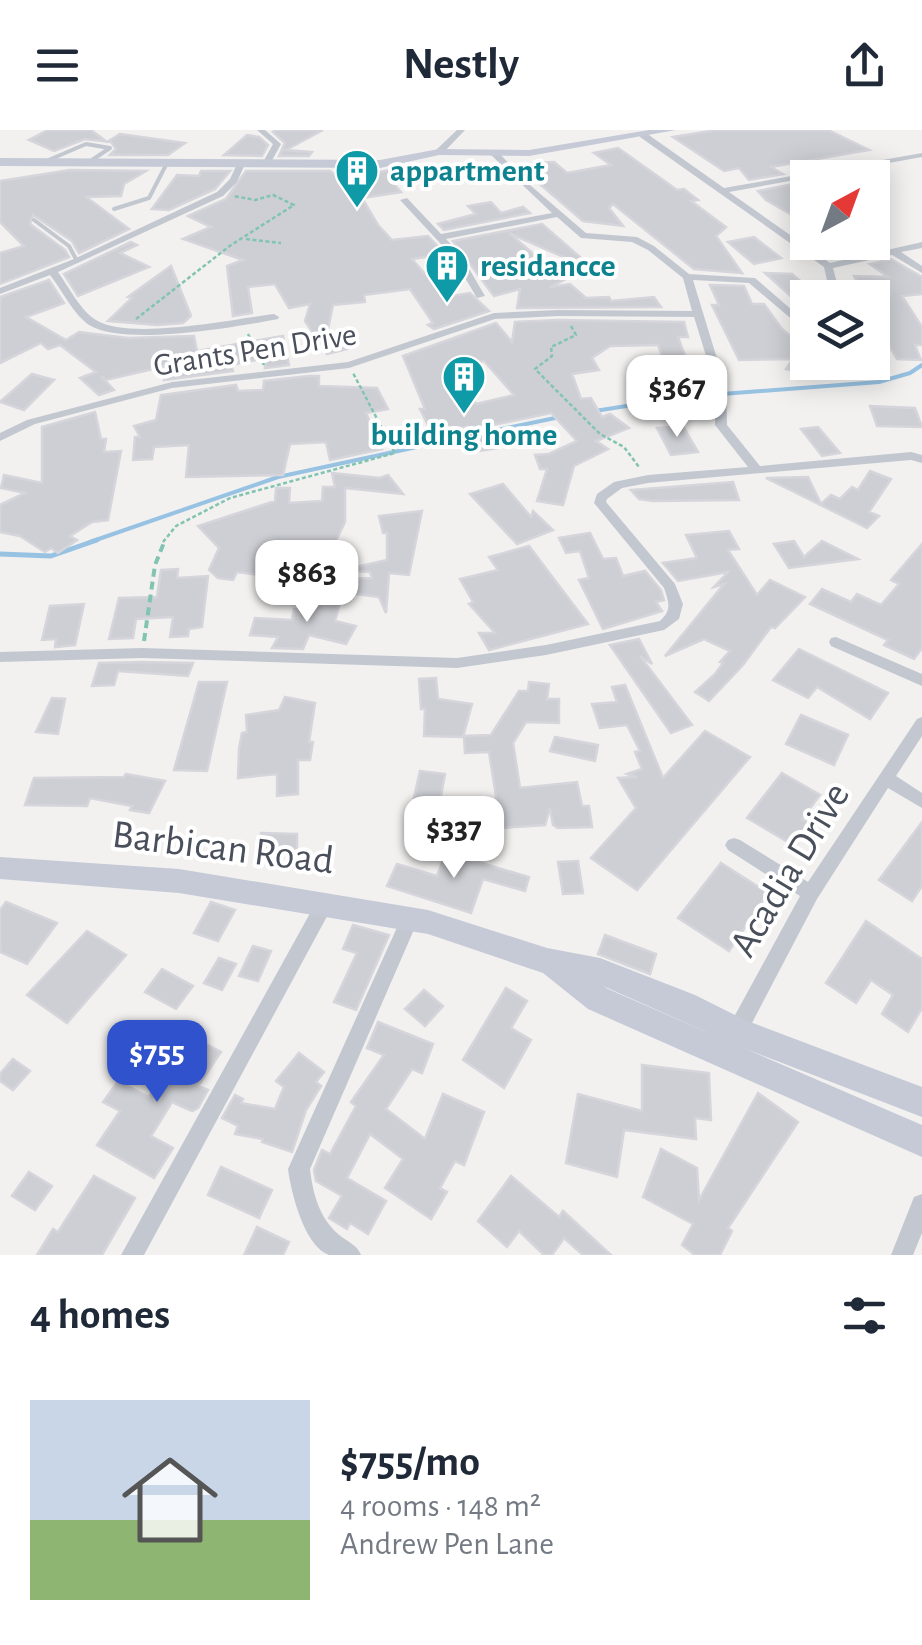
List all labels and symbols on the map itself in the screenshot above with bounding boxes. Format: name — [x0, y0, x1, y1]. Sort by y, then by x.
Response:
building icon: appartment — [334, 148, 380, 209]
place label: appartment — [390, 155, 545, 187]
north arrow — [790, 160, 890, 260]
building icon: residancce — [424, 243, 470, 304]
place label: residancce — [480, 250, 616, 282]
street label: Grants Pen Drive — [151, 318, 359, 382]
building icon: building home — [441, 354, 487, 415]
pin: $367 — [618, 355, 736, 440]
place label: building home — [371, 419, 557, 451]
pin: $863 — [248, 540, 366, 625]
street label: Acadia Drive — [723, 776, 857, 964]
pin: $337 — [395, 796, 513, 881]
street label: Barbican Road — [110, 815, 336, 881]
pin: $755 — [98, 1020, 216, 1105]

